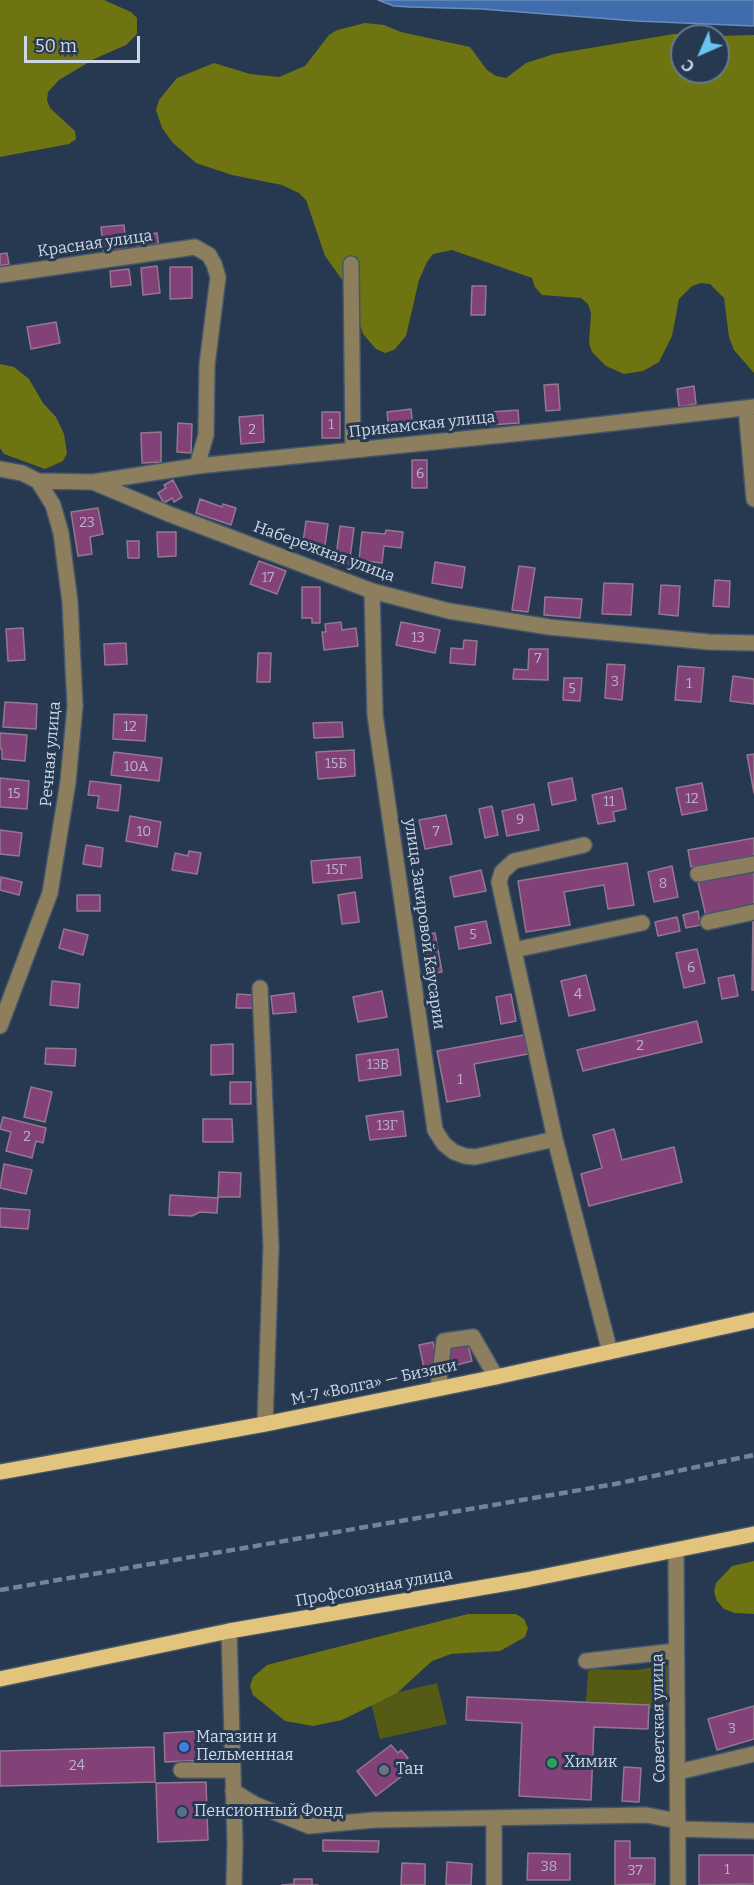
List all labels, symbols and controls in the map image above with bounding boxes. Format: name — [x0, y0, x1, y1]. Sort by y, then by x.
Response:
scale bar — [27, 24, 142, 62]
north arrow — [670, 24, 730, 84]
text: 50 m — [35, 35, 77, 57]
text: С — [678, 55, 699, 76]
street label: Красная улица — [36, 226, 154, 262]
street label: Прикамская улица — [348, 408, 496, 442]
house number: 1 — [328, 417, 334, 433]
house number: 2 — [248, 422, 256, 438]
house number: 6 — [416, 466, 424, 482]
house number: 23 — [79, 515, 95, 531]
street label: Набережная улица — [251, 517, 397, 587]
house number: 17 — [262, 570, 274, 586]
house number: 13 — [411, 630, 425, 646]
house number: 7 — [534, 651, 542, 667]
house number: 3 — [611, 674, 619, 690]
house number: 1 — [686, 676, 692, 692]
house number: 5 — [568, 681, 576, 697]
street label: Речная улица — [37, 701, 65, 807]
house number: 12 — [123, 719, 137, 735]
house number: 15Б — [325, 756, 347, 772]
house number: 10А — [124, 759, 148, 775]
house number: 15 — [7, 786, 21, 802]
house number: 12 — [685, 791, 699, 807]
house number: 11 — [603, 794, 615, 810]
house number: 9 — [516, 812, 524, 828]
street label: улица Закировой Каусарии — [400, 817, 448, 1031]
house number: 10 — [137, 824, 151, 840]
house number: 7 — [432, 824, 440, 840]
house number: 15Г — [326, 862, 346, 878]
house number: 8 — [659, 876, 667, 892]
house number: 5 — [469, 927, 477, 943]
house number: 6 — [687, 960, 695, 976]
house number: 4 — [574, 987, 582, 1003]
house number: 2 — [636, 1038, 644, 1054]
house number: 13В — [367, 1057, 389, 1073]
house number: 1 — [457, 1072, 463, 1088]
house number: 13Г — [376, 1118, 398, 1134]
house number: 2 — [23, 1129, 31, 1145]
street label: М-7 «Волга» — Бизяки — [289, 1356, 459, 1410]
street label: Профсоюзная улица — [294, 1565, 454, 1611]
street label: Советская улица — [648, 1653, 670, 1783]
house number: 3 — [728, 1721, 736, 1737]
place label: Магазин и Пельменная — [196, 1728, 294, 1766]
marker: Магазин и Пельменная — [177, 1740, 191, 1754]
place label: Химик — [564, 1753, 617, 1773]
marker: Химик — [545, 1756, 559, 1770]
house number: 24 — [69, 1758, 85, 1774]
place label: Тан — [396, 1760, 424, 1780]
marker: Тан — [377, 1763, 391, 1777]
place label: Пенсионный Фонд — [194, 1802, 343, 1822]
marker: Пенсионный Фонд — [175, 1805, 189, 1819]
house number: 38 — [541, 1859, 557, 1875]
house number: 1 — [724, 1862, 730, 1878]
house number: 37 — [627, 1863, 643, 1879]

